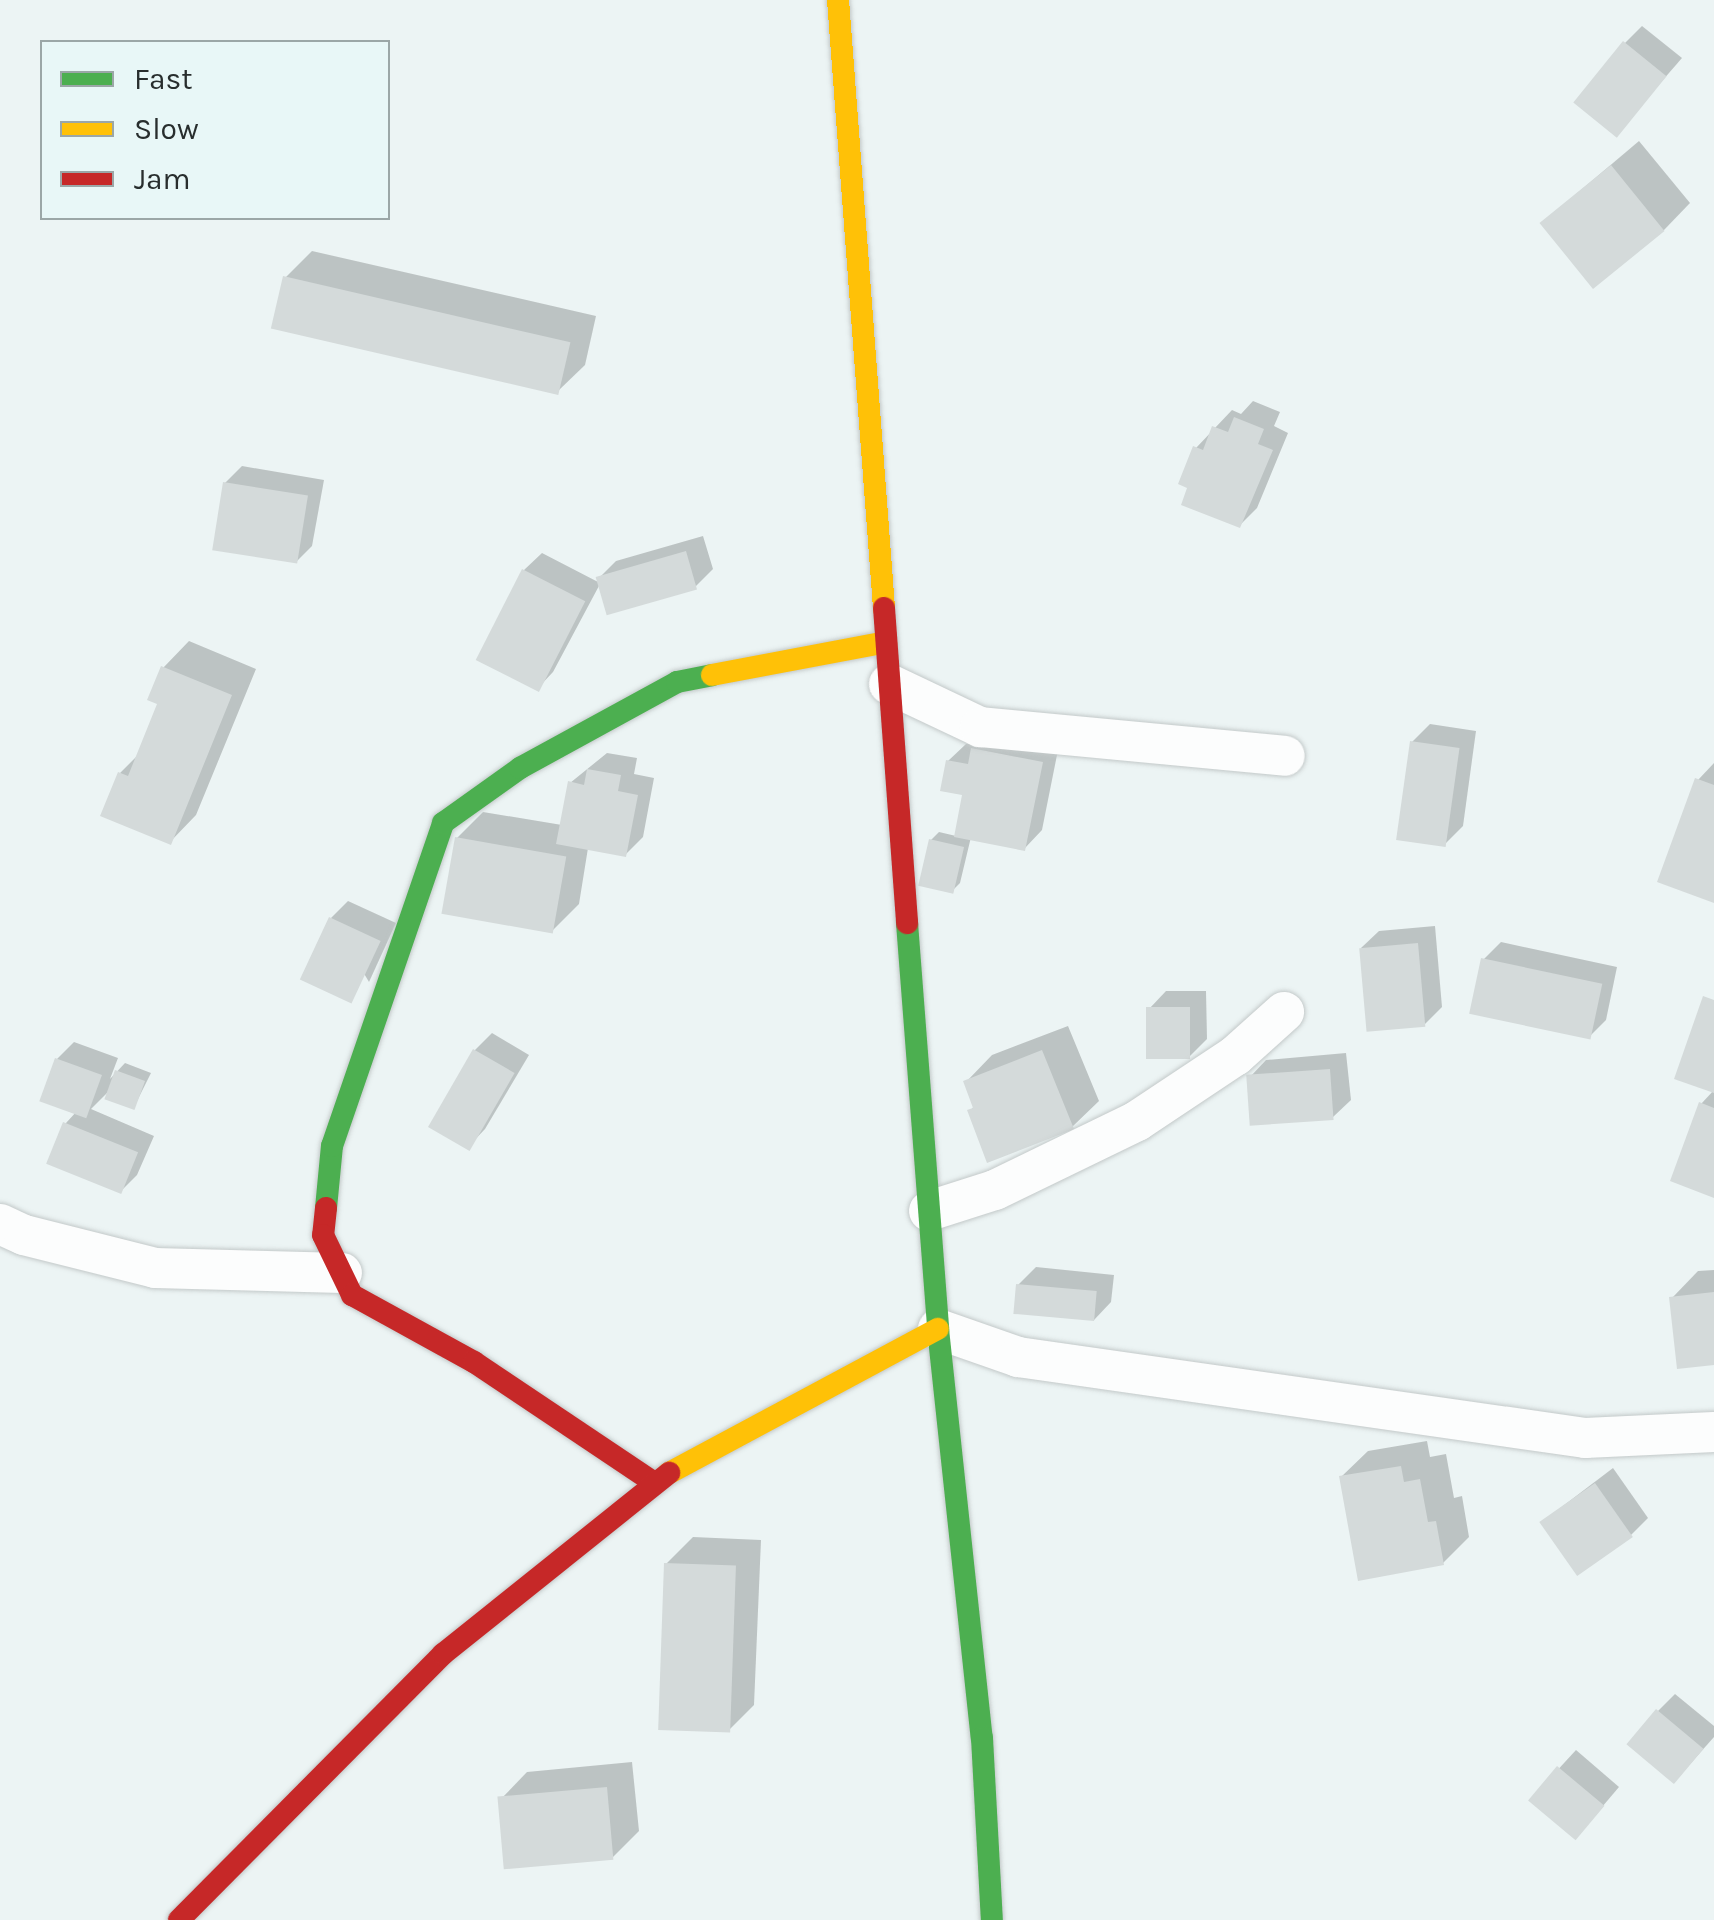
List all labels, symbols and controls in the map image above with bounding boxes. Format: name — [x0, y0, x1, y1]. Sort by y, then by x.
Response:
legend — [40, 40, 390, 220]
text: Fast — [134, 61, 193, 97]
text: Slow — [134, 111, 199, 147]
text: Jam — [134, 161, 191, 197]

